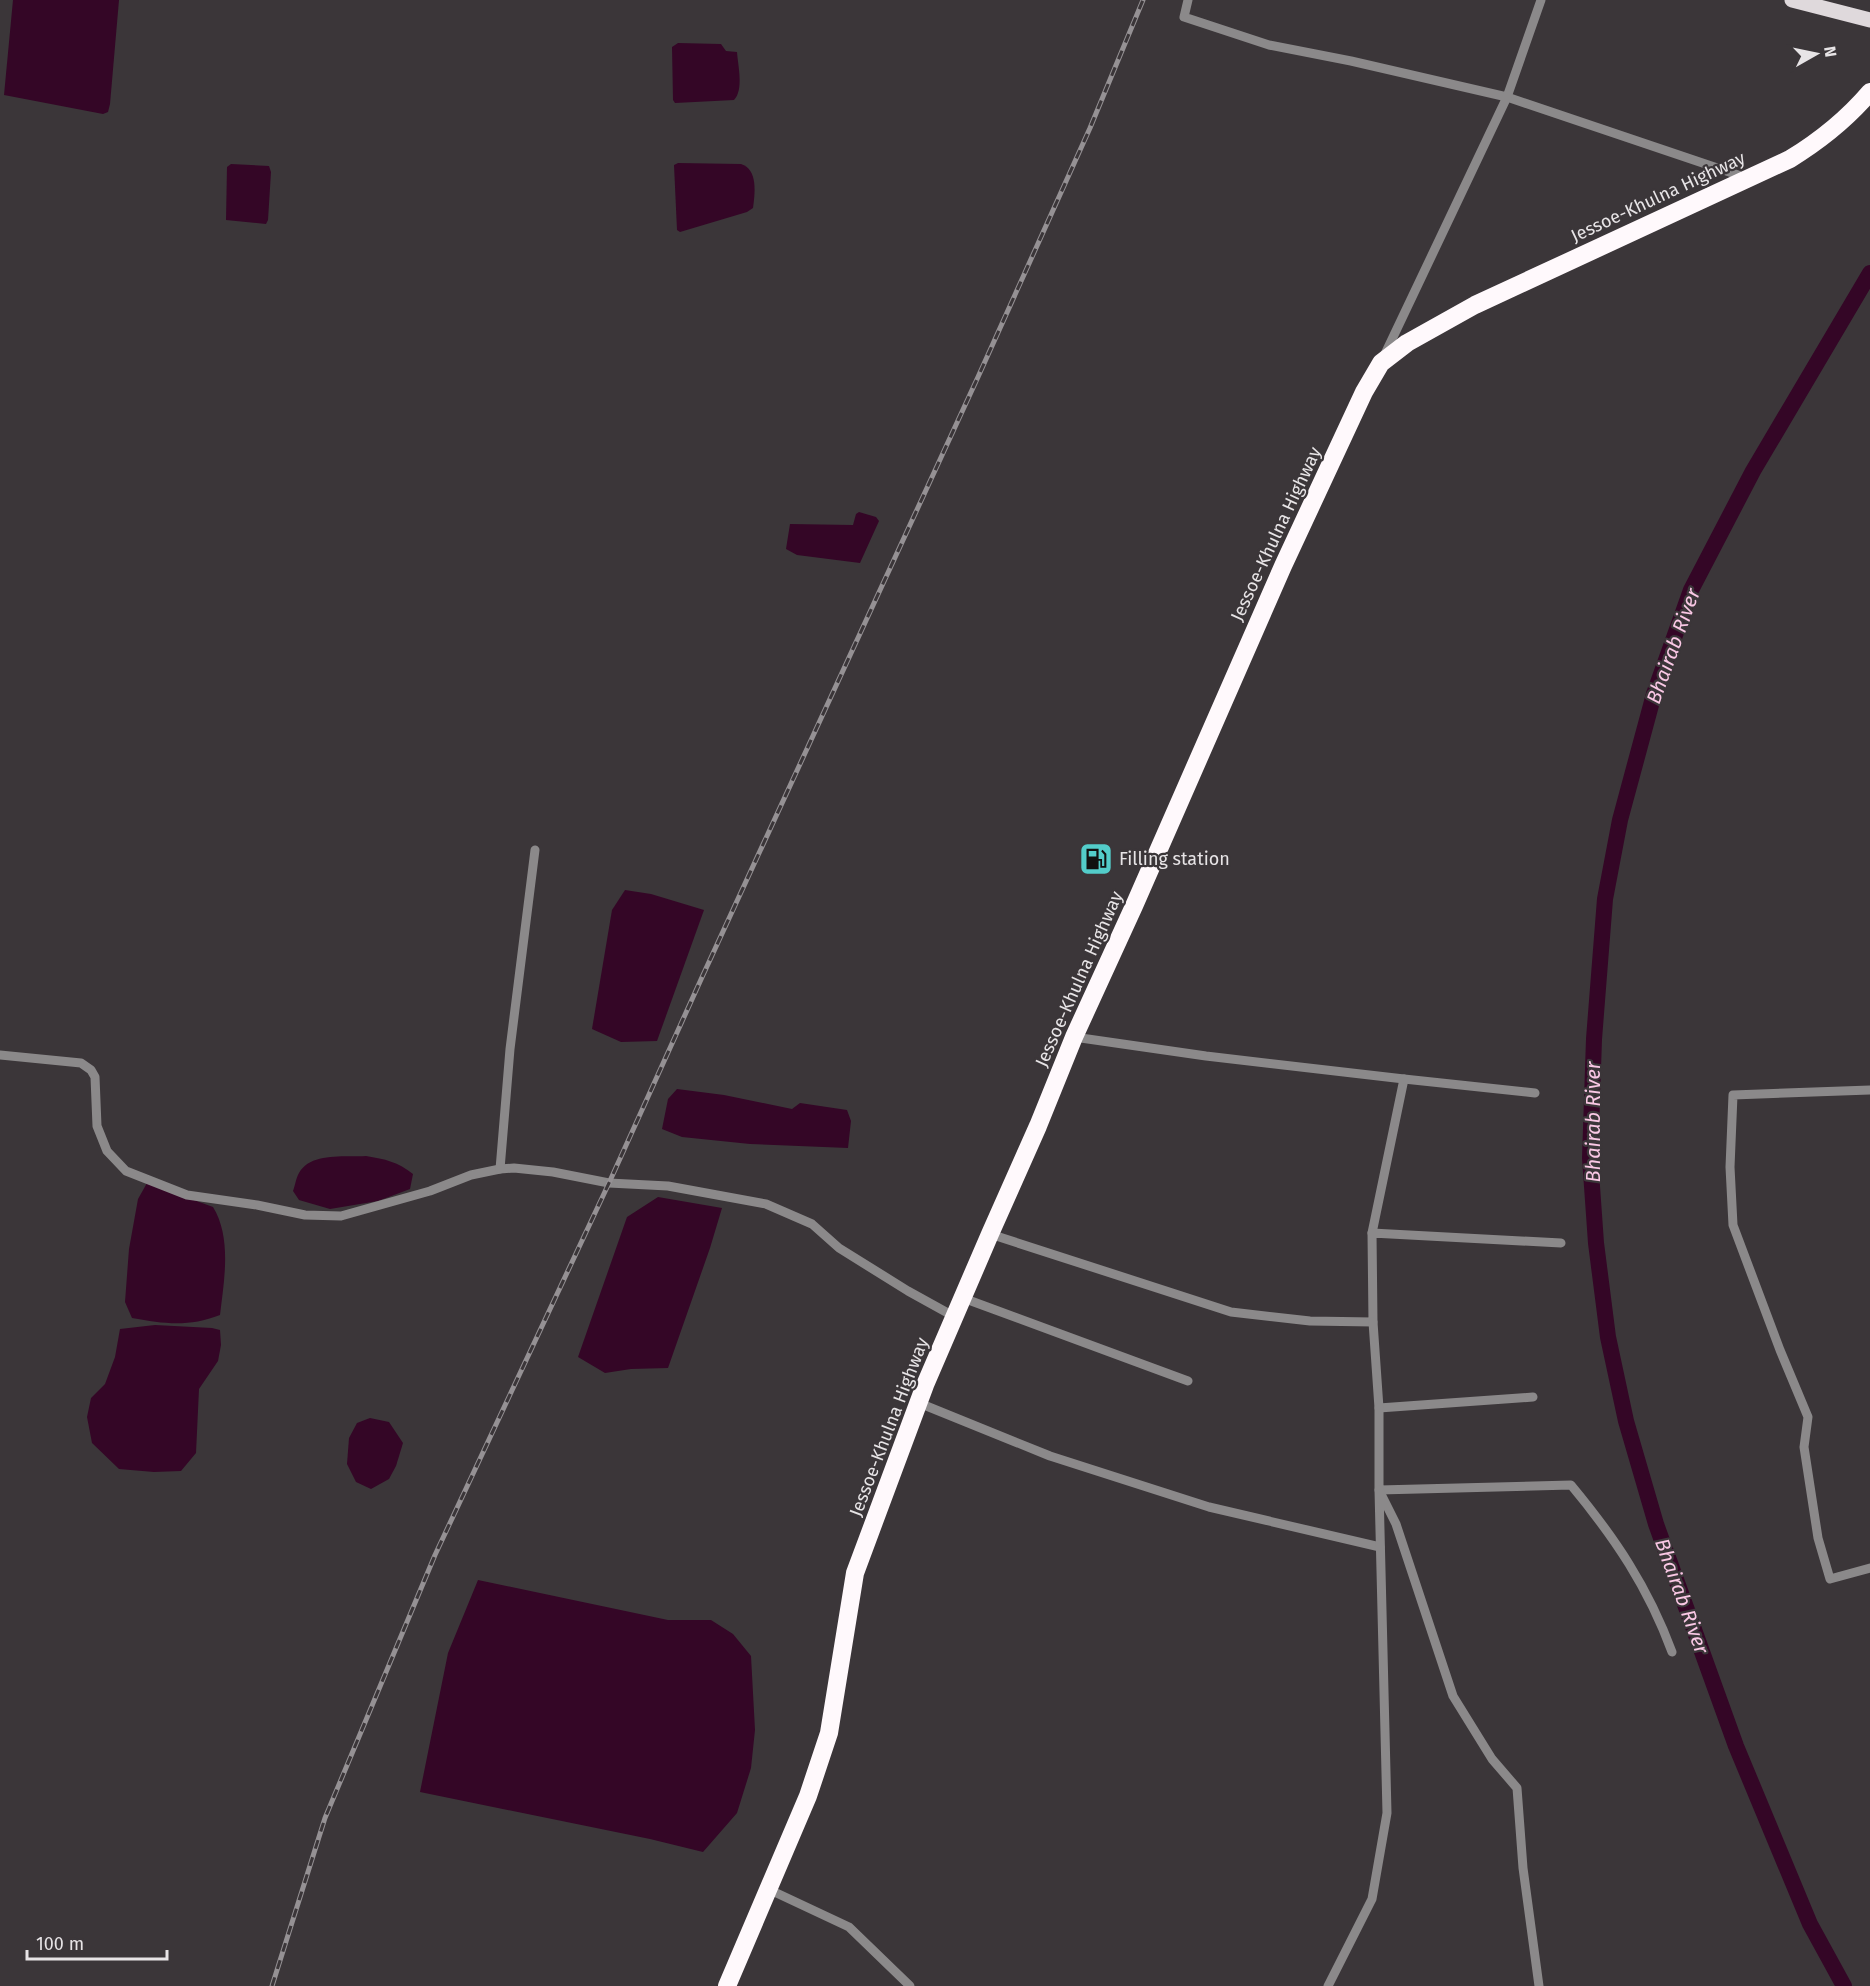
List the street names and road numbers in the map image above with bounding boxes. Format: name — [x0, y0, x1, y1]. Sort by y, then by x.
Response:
street label: Jessoe-Khulna Highway — [1567, 147, 1749, 247]
street label: Jessoe-Khulna Highway — [1226, 443, 1326, 625]
street label: Jessoe-Khulna Highway — [1030, 888, 1128, 1070]
street label: Jessoe-Khulna Highway — [845, 1334, 933, 1520]

